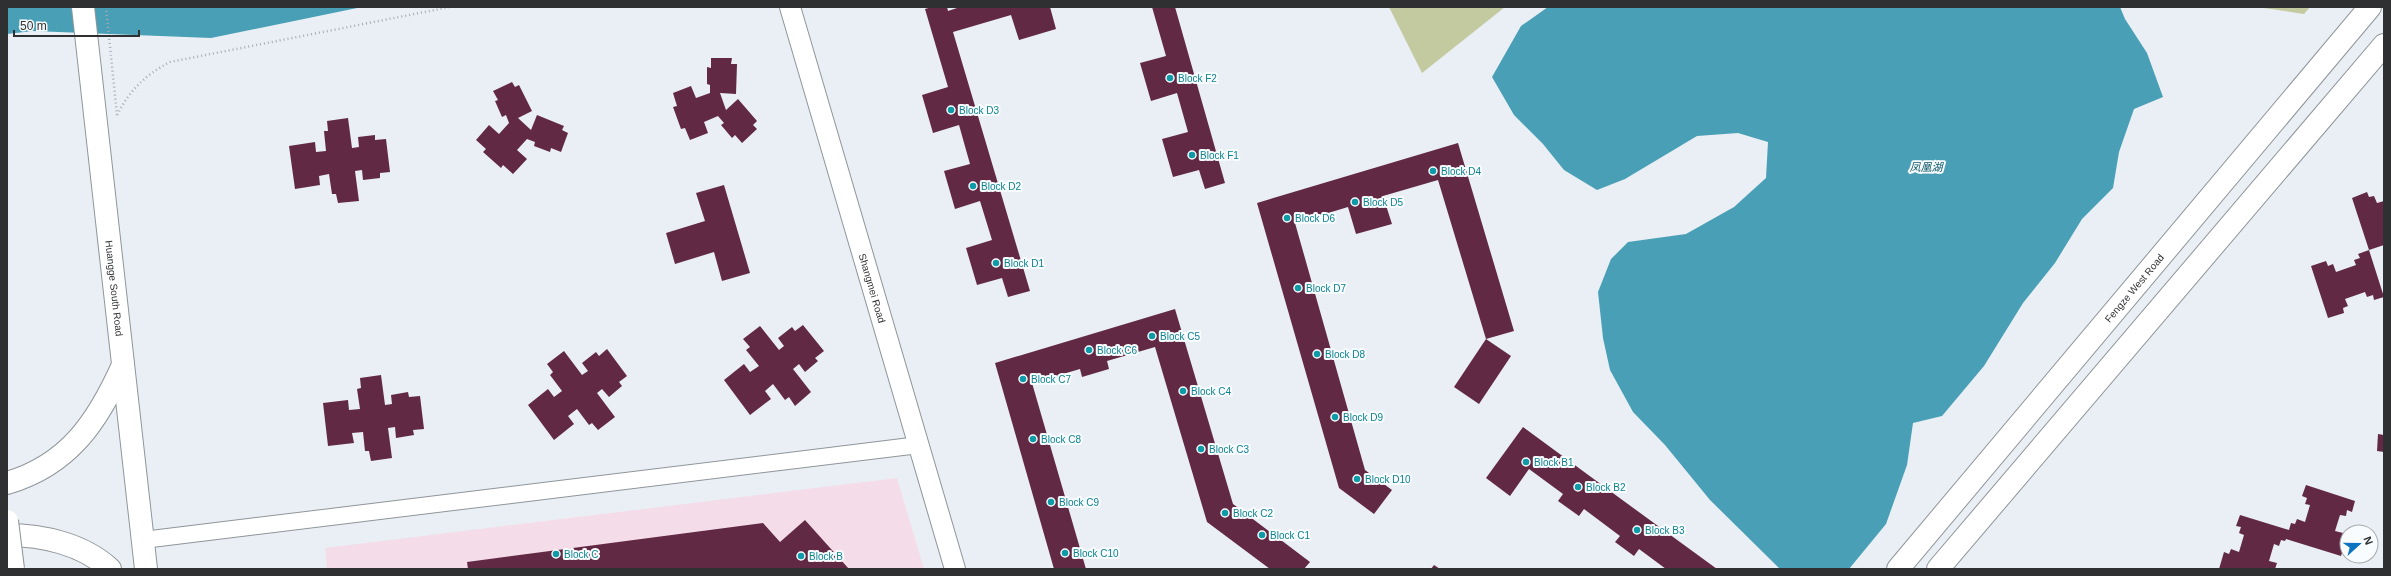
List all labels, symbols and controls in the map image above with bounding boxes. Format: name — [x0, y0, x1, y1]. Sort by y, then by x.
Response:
scale bar — [14, 12, 139, 38]
text: 50 m — [20, 19, 47, 33]
marker: Block F2 — [1165, 73, 1175, 83]
place label: Block F2 — [1178, 73, 1217, 84]
marker: Block D3 — [946, 105, 956, 115]
place label: Block D3 — [959, 105, 999, 116]
marker: Block F1 — [1187, 150, 1197, 160]
place label: Block F1 — [1200, 150, 1239, 161]
water label: 凤凰湖 — [1910, 161, 1944, 173]
marker: Block D4 — [1428, 166, 1438, 176]
place label: Block D4 — [1441, 166, 1481, 177]
marker: Block D2 — [968, 181, 978, 191]
place label: Block D2 — [981, 181, 1021, 192]
marker: Block D5 — [1350, 197, 1360, 207]
place label: Block D5 — [1363, 197, 1403, 208]
marker: Block D6 — [1282, 213, 1292, 223]
place label: Block D6 — [1295, 213, 1335, 224]
street label: Huangge South Road — [104, 240, 125, 337]
street label: Shangmei Road — [857, 252, 888, 324]
street label: Fengze West Road — [2102, 252, 2166, 324]
marker: Block D1 — [991, 258, 1001, 268]
place label: Block D1 — [1004, 258, 1044, 269]
marker: Block D7 — [1293, 283, 1303, 293]
place label: Block D7 — [1306, 283, 1346, 294]
marker: Block C5 — [1147, 331, 1157, 341]
place label: Block C5 — [1160, 331, 1200, 342]
marker: Block C6 — [1084, 345, 1094, 355]
place label: Block C6 — [1097, 345, 1137, 356]
marker: Block D8 — [1312, 349, 1322, 359]
place label: Block D8 — [1325, 349, 1365, 360]
marker: Block C7 — [1018, 374, 1028, 384]
place label: Block C7 — [1031, 374, 1071, 385]
marker: Block C4 — [1178, 386, 1188, 396]
place label: Block C4 — [1191, 386, 1231, 397]
marker: Block D9 — [1330, 412, 1340, 422]
place label: Block D9 — [1343, 412, 1383, 423]
marker: Block C8 — [1028, 434, 1038, 444]
place label: Block C8 — [1041, 434, 1081, 445]
marker: Block C3 — [1196, 444, 1206, 454]
place label: Block C3 — [1209, 444, 1249, 455]
marker: Block B1 — [1521, 457, 1531, 467]
place label: Block B1 — [1534, 457, 1574, 468]
marker: Block D10 — [1352, 474, 1362, 484]
place label: Block D10 — [1365, 474, 1411, 485]
marker: Block B2 — [1573, 482, 1583, 492]
place label: Block B2 — [1586, 482, 1626, 493]
marker: Block C9 — [1046, 497, 1056, 507]
place label: Block C9 — [1059, 497, 1099, 508]
marker: Block C2 — [1220, 508, 1230, 518]
place label: Block C2 — [1233, 508, 1273, 519]
north arrow — [2339, 524, 2379, 564]
marker: Block B3 — [1632, 525, 1642, 535]
place label: Block B3 — [1645, 525, 1685, 536]
marker: Block C1 — [1257, 530, 1267, 540]
place label: Block C1 — [1270, 530, 1310, 541]
text: N — [2361, 535, 2375, 546]
marker: Block C10 — [1060, 548, 1070, 558]
place label: Block C10 — [1073, 548, 1119, 559]
marker: Block C — [551, 549, 561, 559]
place label: Block C — [564, 549, 598, 560]
marker: Block B — [796, 551, 806, 561]
place label: Block B — [809, 551, 843, 562]

